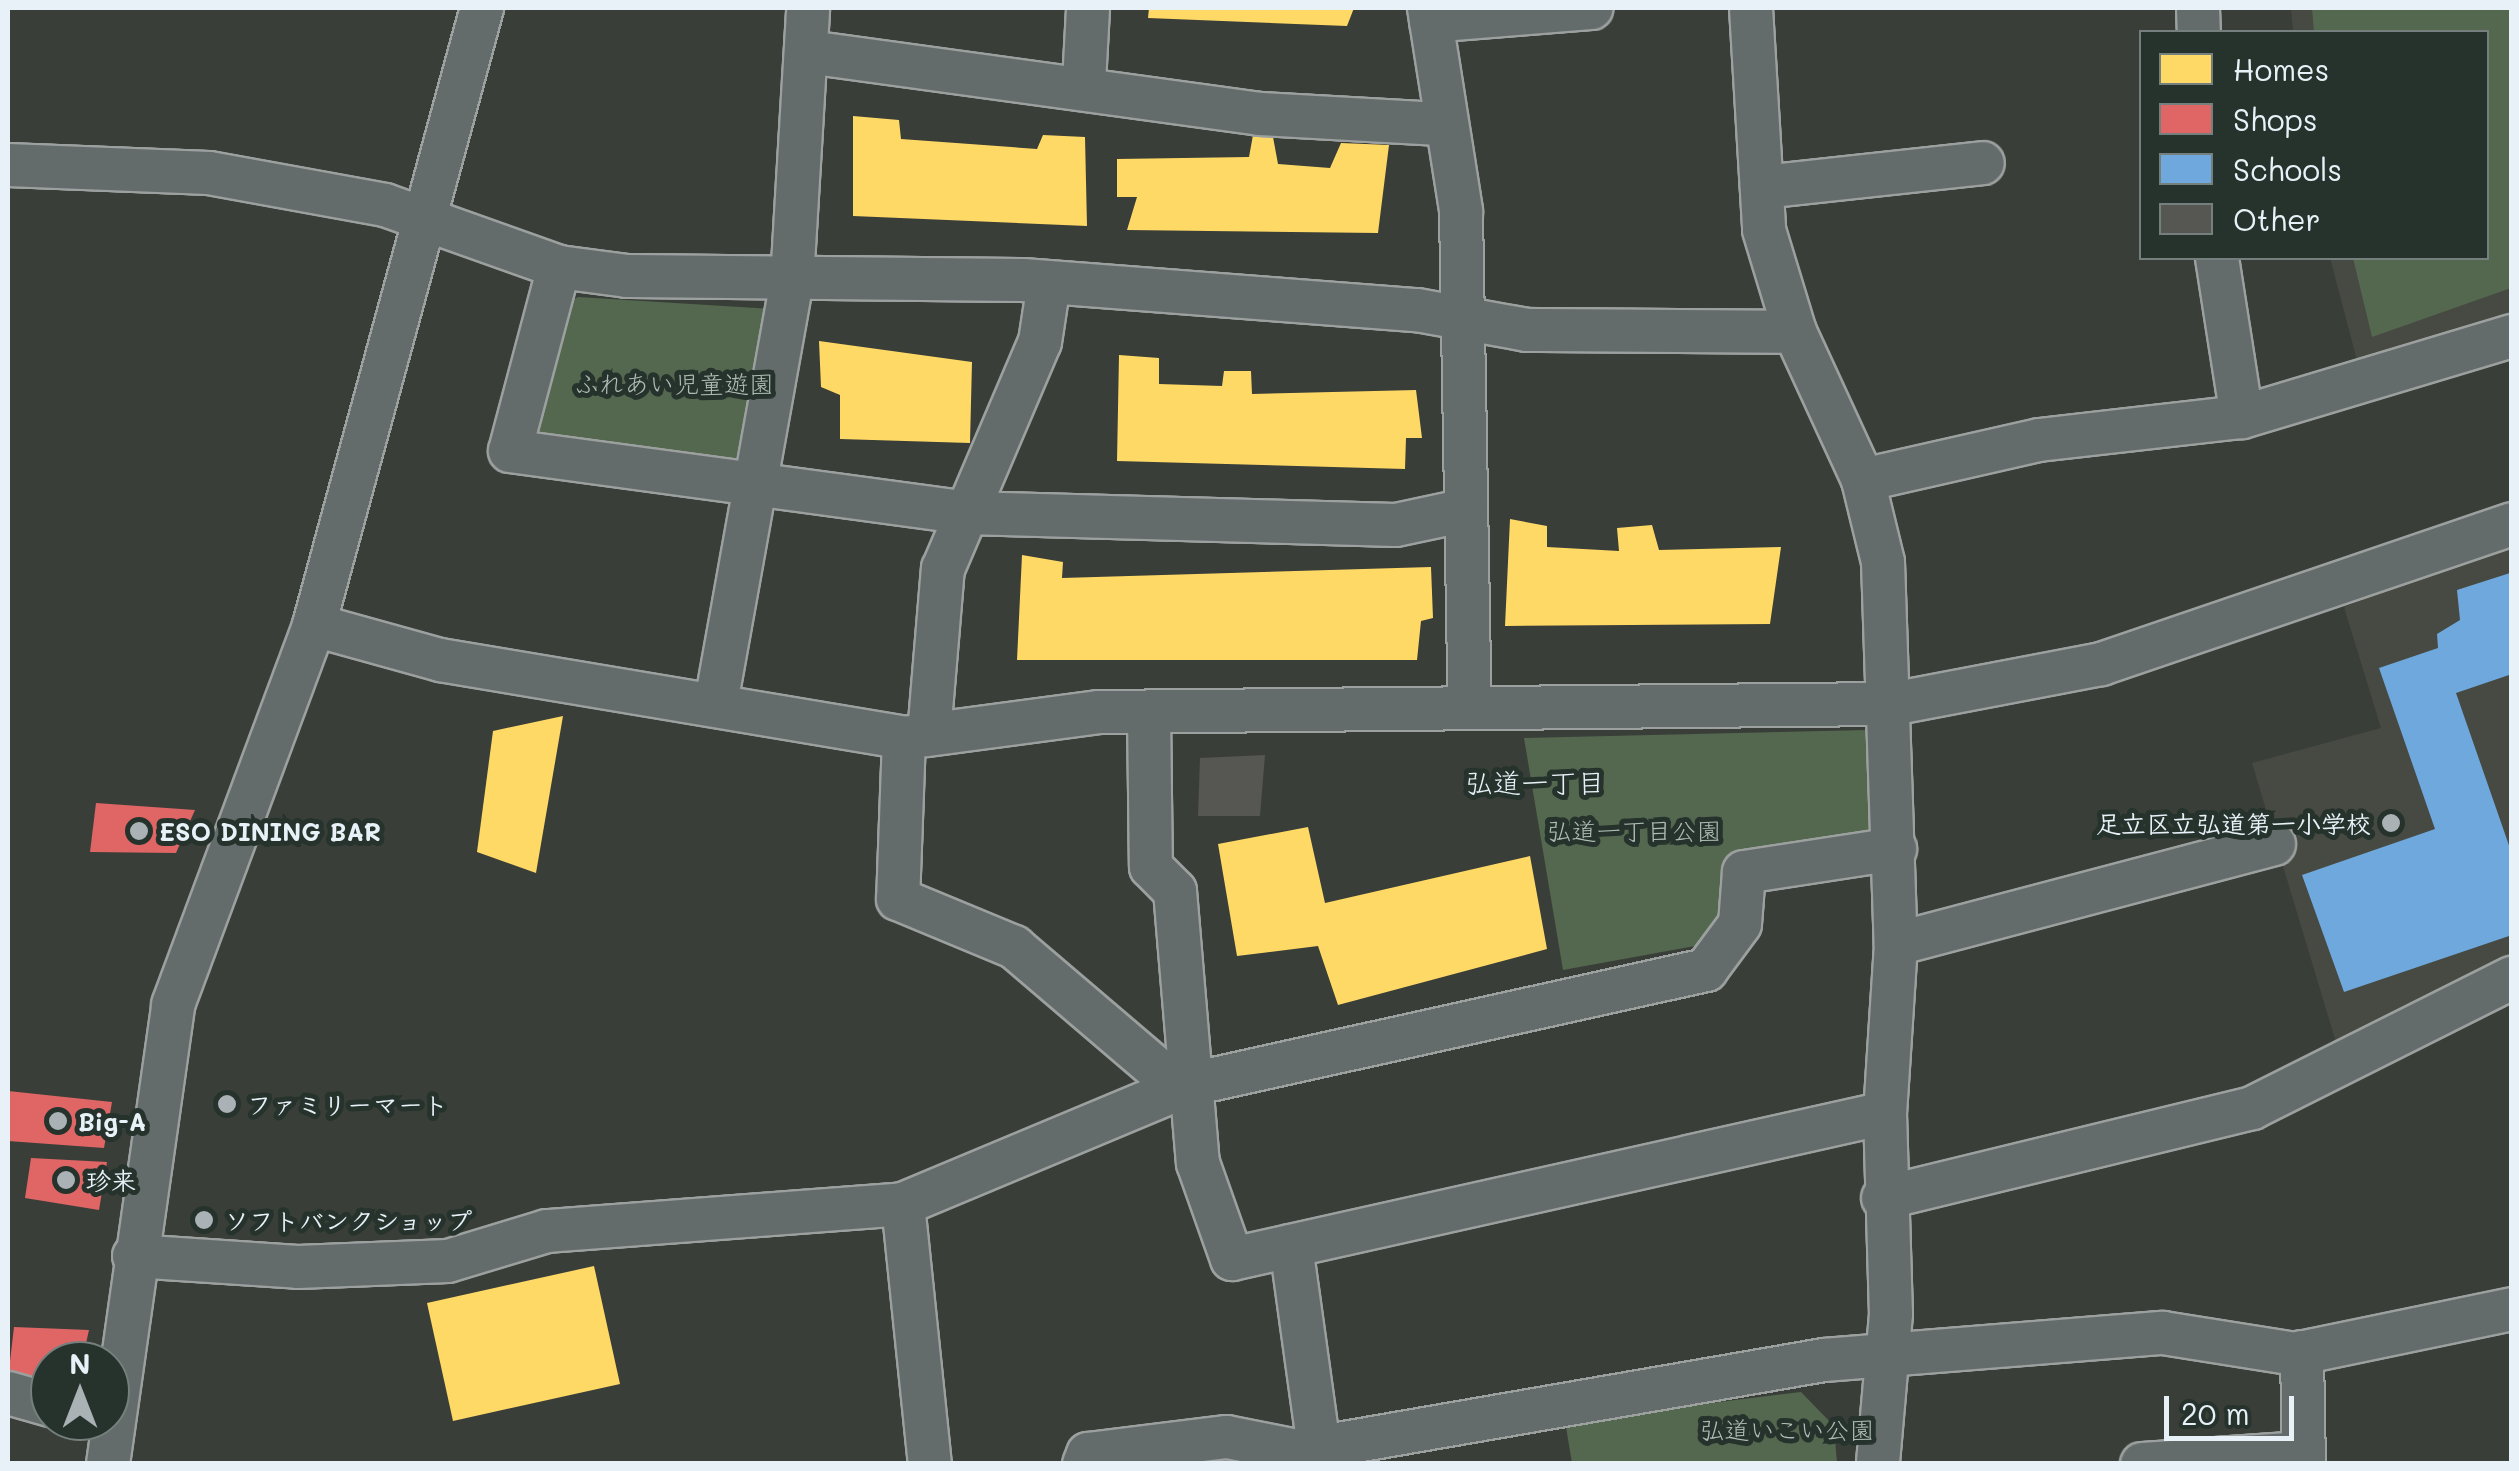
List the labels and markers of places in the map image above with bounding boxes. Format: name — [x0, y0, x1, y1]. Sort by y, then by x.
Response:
place label: 足立区立弘道第一小学校 — [2096, 808, 2371, 838]
marker: 足立区立弘道第一小学校 — [2380, 812, 2402, 834]
place label: ESO DINING BAR — [159, 816, 381, 846]
marker: ESO DINING BAR — [128, 820, 150, 842]
place label: ファミリーマート — [247, 1089, 447, 1119]
marker: ファミリーマート — [216, 1093, 238, 1115]
place label: Big-A — [78, 1106, 146, 1136]
marker: Big-A — [47, 1110, 69, 1132]
place label: 珍来 — [86, 1165, 136, 1195]
marker: 珍来 — [55, 1169, 77, 1191]
place label: ソフトバンクショップ — [224, 1205, 474, 1235]
marker: ソフトバンクショップ — [193, 1209, 215, 1231]

